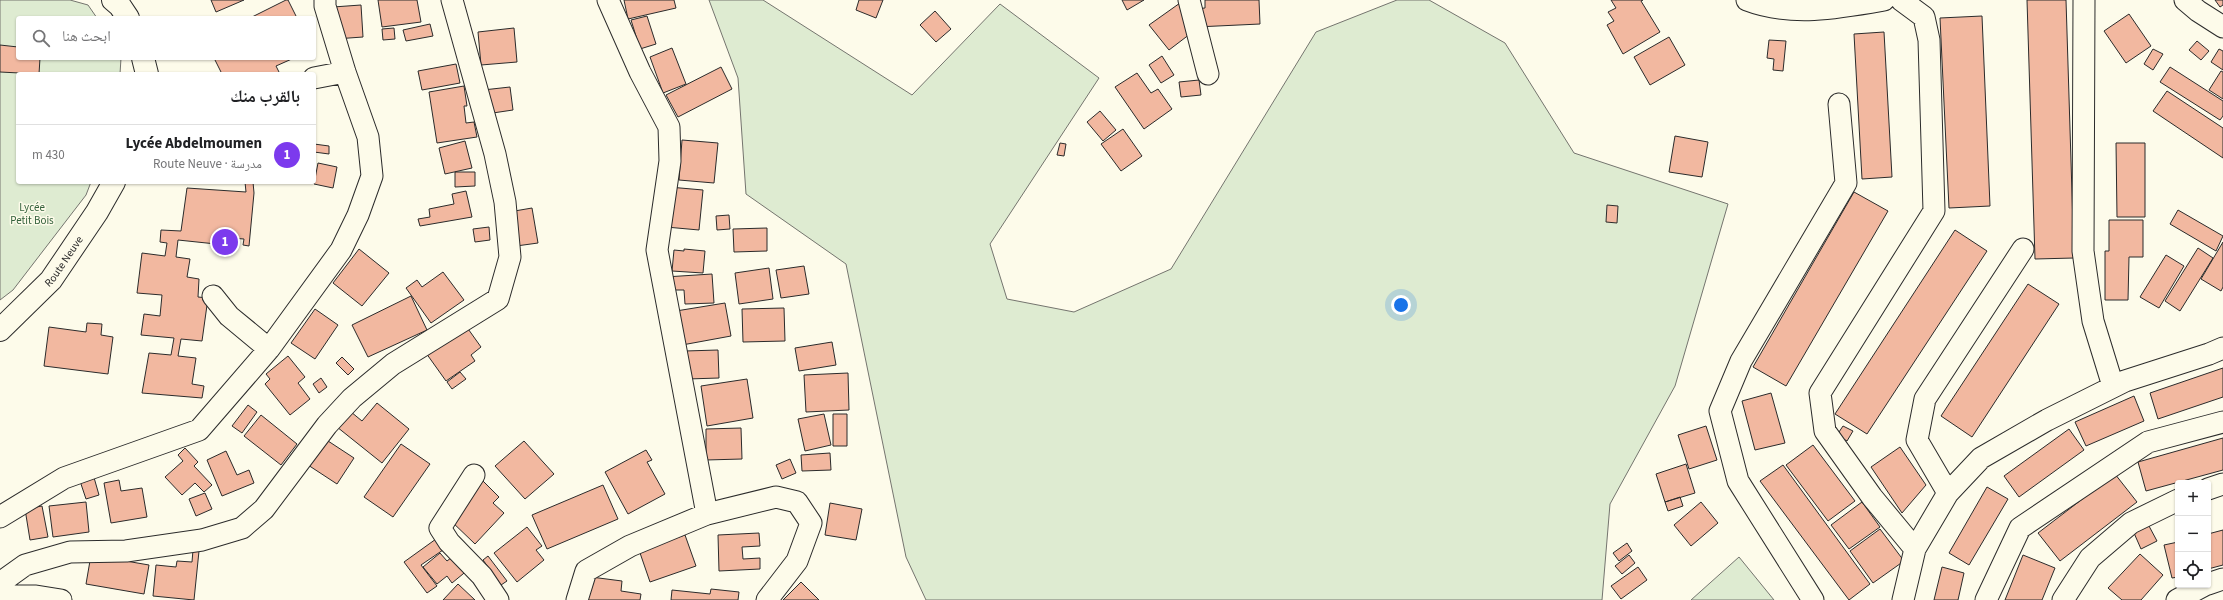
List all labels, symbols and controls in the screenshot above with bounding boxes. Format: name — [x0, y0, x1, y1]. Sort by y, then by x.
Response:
search box — [16, 16, 316, 60]
text: ابحث هنا — [62, 26, 111, 47]
icon: search — [30, 27, 52, 49]
text: بالقرب منك — [230, 85, 300, 109]
text: Lycée Abdelmoumen — [125, 133, 262, 154]
text: 430 m — [32, 146, 65, 164]
text: 1 — [284, 146, 290, 164]
text: مدرسة · Route Neuve — [153, 155, 262, 173]
park label: Lycée Petit Bois — [10, 200, 54, 228]
pin: 1 — [212, 227, 238, 257]
street label: Route Neuve — [41, 233, 87, 290]
your location — [1391, 295, 1411, 315]
map controls — [2175, 480, 2211, 588]
button: + — [2175, 480, 2211, 516]
button: − — [2175, 516, 2211, 552]
button: locate — [2175, 552, 2211, 588]

